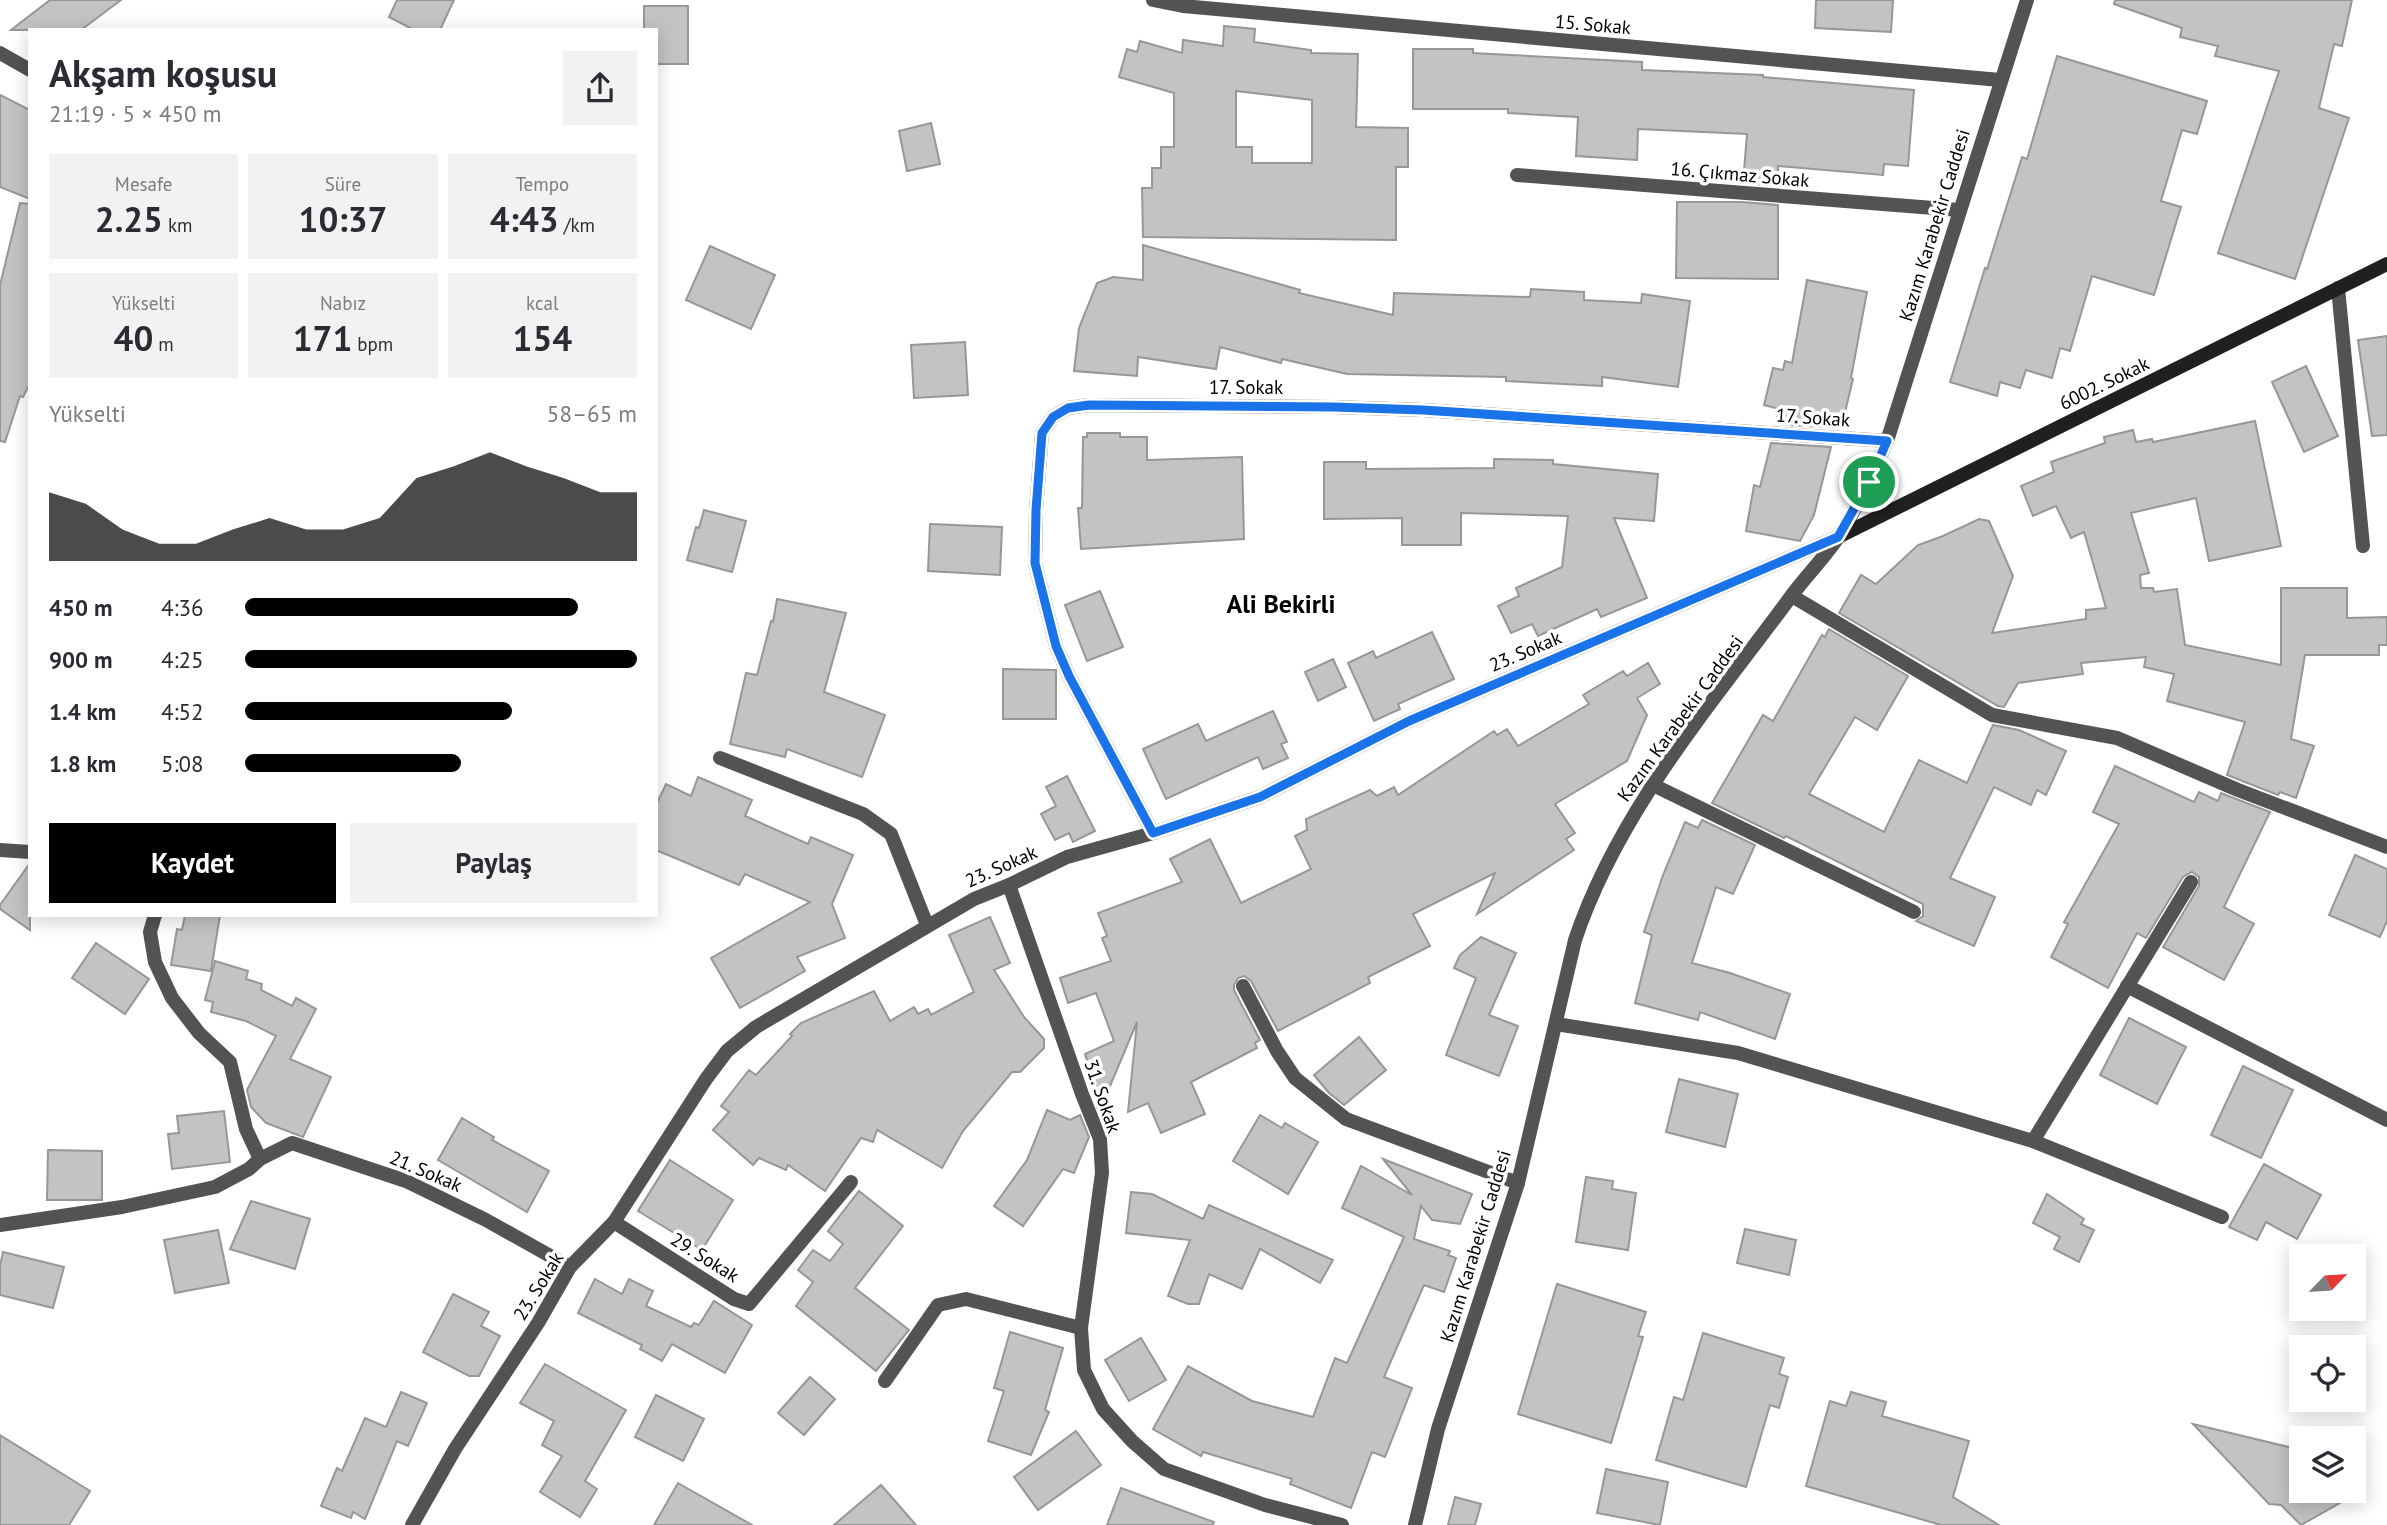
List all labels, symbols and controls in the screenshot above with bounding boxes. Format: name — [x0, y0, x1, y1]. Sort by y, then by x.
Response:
street label: 15. Sokak — [1554, 9, 1632, 39]
text: Akşam koşusu — [49, 48, 277, 97]
button: share — [563, 51, 637, 125]
text: 21:19 · 5 × 450 m — [49, 99, 221, 128]
street label: Kazım Karabekir Caddesi — [1893, 126, 1975, 324]
street label: 16. Çıkmaz Sokak — [1670, 156, 1810, 192]
text: Mesafe — [115, 172, 172, 196]
text: Süre — [325, 172, 361, 196]
text: Tempo — [515, 172, 569, 196]
text: 2.25 — [95, 196, 163, 242]
text: 10:37 — [299, 196, 387, 242]
text: 4:43 — [490, 196, 559, 242]
text: km — [163, 213, 193, 237]
text: /km — [559, 213, 595, 237]
text: Yükselti — [112, 291, 175, 315]
text: Nabız — [320, 291, 366, 315]
text: kcal — [526, 291, 559, 315]
text: 40 — [114, 315, 153, 361]
text: 171 — [293, 315, 352, 361]
text: 154 — [513, 315, 572, 361]
text: m — [153, 332, 174, 356]
text: bpm — [352, 332, 393, 356]
street label: 6002. Sokak — [2055, 351, 2153, 415]
street label: 17. Sokak — [1209, 375, 1283, 399]
text: Yükselti — [49, 399, 126, 428]
text: 58–65 m — [547, 399, 637, 428]
street label: 17. Sokak — [1775, 402, 1851, 432]
pin — [1839, 452, 1899, 512]
icon: arrive — [1850, 463, 1888, 501]
district label: Ali Bekirli — [1226, 587, 1336, 620]
text: 450 m — [49, 593, 112, 622]
text: 4:36 — [161, 593, 204, 622]
street label: 23. Sokak — [1485, 625, 1565, 677]
street label: Kazım Karabekir Caddesi — [1612, 630, 1748, 806]
text: 900 m — [49, 645, 112, 674]
text: 4:25 — [161, 645, 204, 674]
text: 1.4 km — [49, 697, 116, 726]
text: 4:52 — [161, 697, 204, 726]
text: 1.8 km — [49, 749, 116, 778]
text: 5:08 — [161, 749, 204, 778]
button: Kaydet — [49, 823, 336, 903]
button: Paylaş — [350, 823, 637, 903]
street label: 23. Sokak — [961, 840, 1041, 892]
street label: 31. Sokak — [1079, 1056, 1127, 1136]
street label: 21. Sokak — [386, 1145, 466, 1197]
street label: Kazım Karabekir Caddesi — [1434, 1147, 1516, 1345]
street label: 29. Sokak — [666, 1227, 744, 1287]
north arrow — [2289, 1244, 2366, 1321]
map controls — [2289, 1244, 2366, 1503]
street label: 23. Sokak — [508, 1247, 568, 1325]
button: locate — [2289, 1335, 2366, 1412]
button: layers — [2289, 1426, 2366, 1503]

